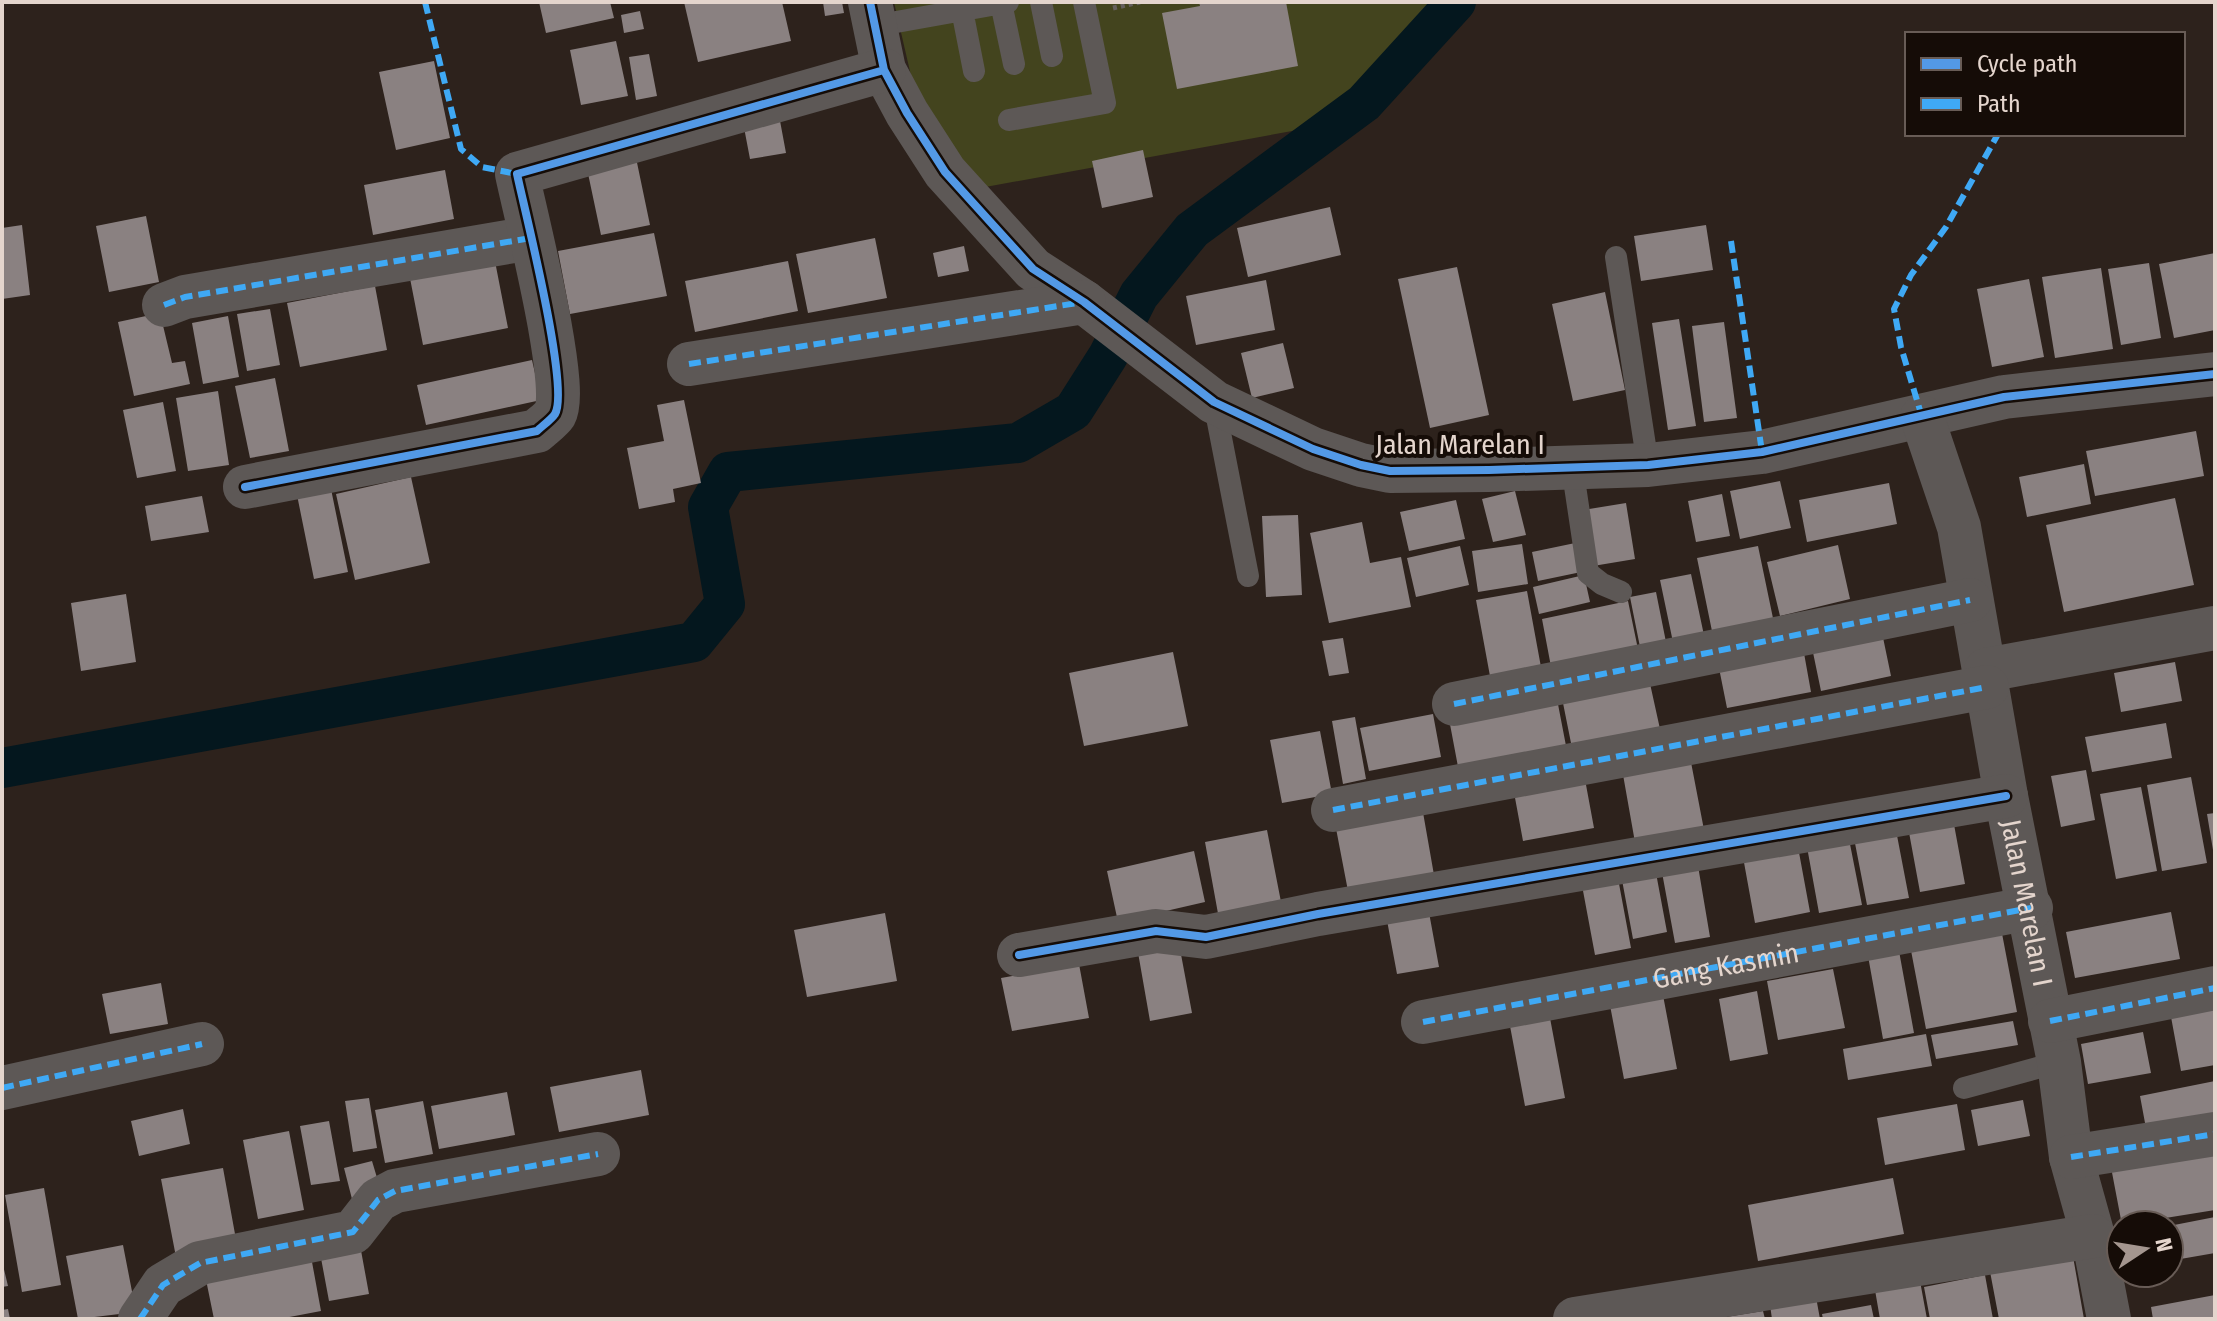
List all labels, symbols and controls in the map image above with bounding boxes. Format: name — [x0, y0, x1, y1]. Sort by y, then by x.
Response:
legend — [1905, 32, 2185, 136]
text: Cycle path — [1977, 50, 2077, 78]
text: Path — [1977, 90, 2021, 118]
street label: Jalan Marelan I — [1375, 428, 1545, 461]
street label: Jalan Marelan I — [1995, 816, 2060, 989]
street label: Gang Kasmin — [1650, 935, 1801, 995]
north arrow — [2105, 1209, 2185, 1289]
text: N — [2149, 1236, 2179, 1254]

